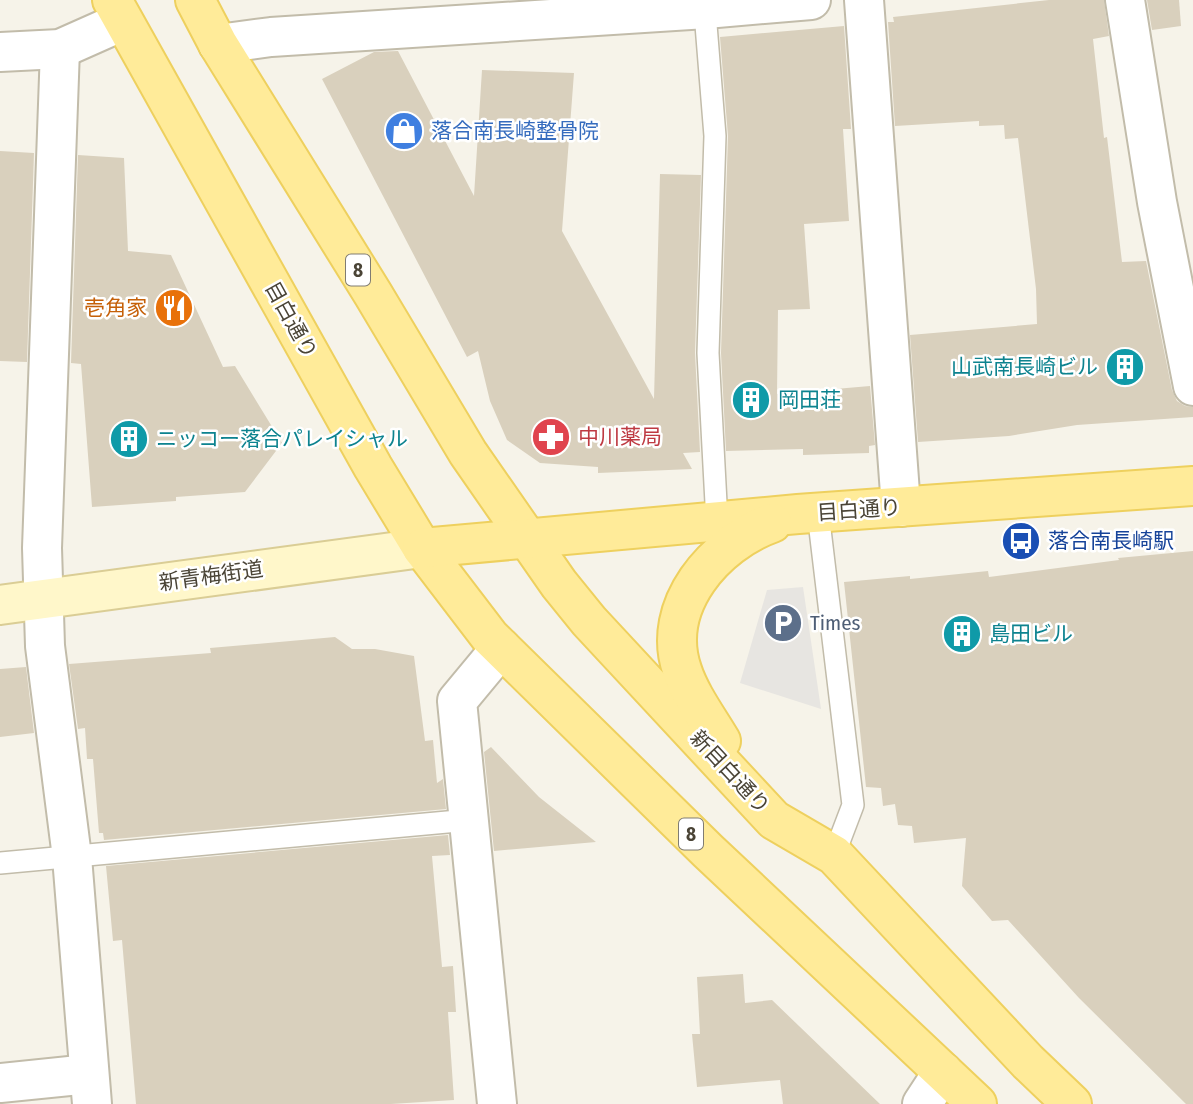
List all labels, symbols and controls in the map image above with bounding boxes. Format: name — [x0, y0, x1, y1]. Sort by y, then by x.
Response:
shop icon: 落合南長崎整骨院 — [383, 110, 425, 152]
place label: 落合南長崎整骨院 — [431, 118, 599, 144]
road number: 8 — [346, 254, 370, 286]
street label: 目白通り — [259, 277, 323, 363]
restaurant icon: 壱角家 — [153, 287, 195, 329]
place label: 壱角家 — [84, 295, 147, 321]
building icon: 山武南長崎ビル — [1104, 346, 1146, 388]
place label: 山武南長崎ビル — [951, 354, 1098, 380]
building icon: 岡田荘 — [730, 379, 772, 421]
place label: 岡田荘 — [778, 387, 841, 413]
pharmacy icon: 中川薬局 — [530, 416, 572, 458]
building icon: ニッコー落合パレイシャル — [108, 418, 150, 460]
place label: 中川薬局 — [578, 424, 662, 450]
place label: ニッコー落合パレイシャル — [156, 426, 408, 452]
street label: 目白通り — [816, 494, 902, 526]
bus stop icon: 落合南長崎駅 — [1000, 520, 1042, 562]
place label: 落合南長崎駅 — [1048, 528, 1174, 554]
street label: 新青梅街道 — [157, 556, 265, 596]
parking icon: Times — [762, 602, 804, 644]
place label: Times — [810, 610, 861, 636]
building icon: 島田ビル — [941, 613, 983, 655]
place label: 島田ビル — [989, 621, 1073, 647]
street label: 新目白通り — [685, 725, 775, 819]
road number: 8 — [679, 818, 703, 849]

